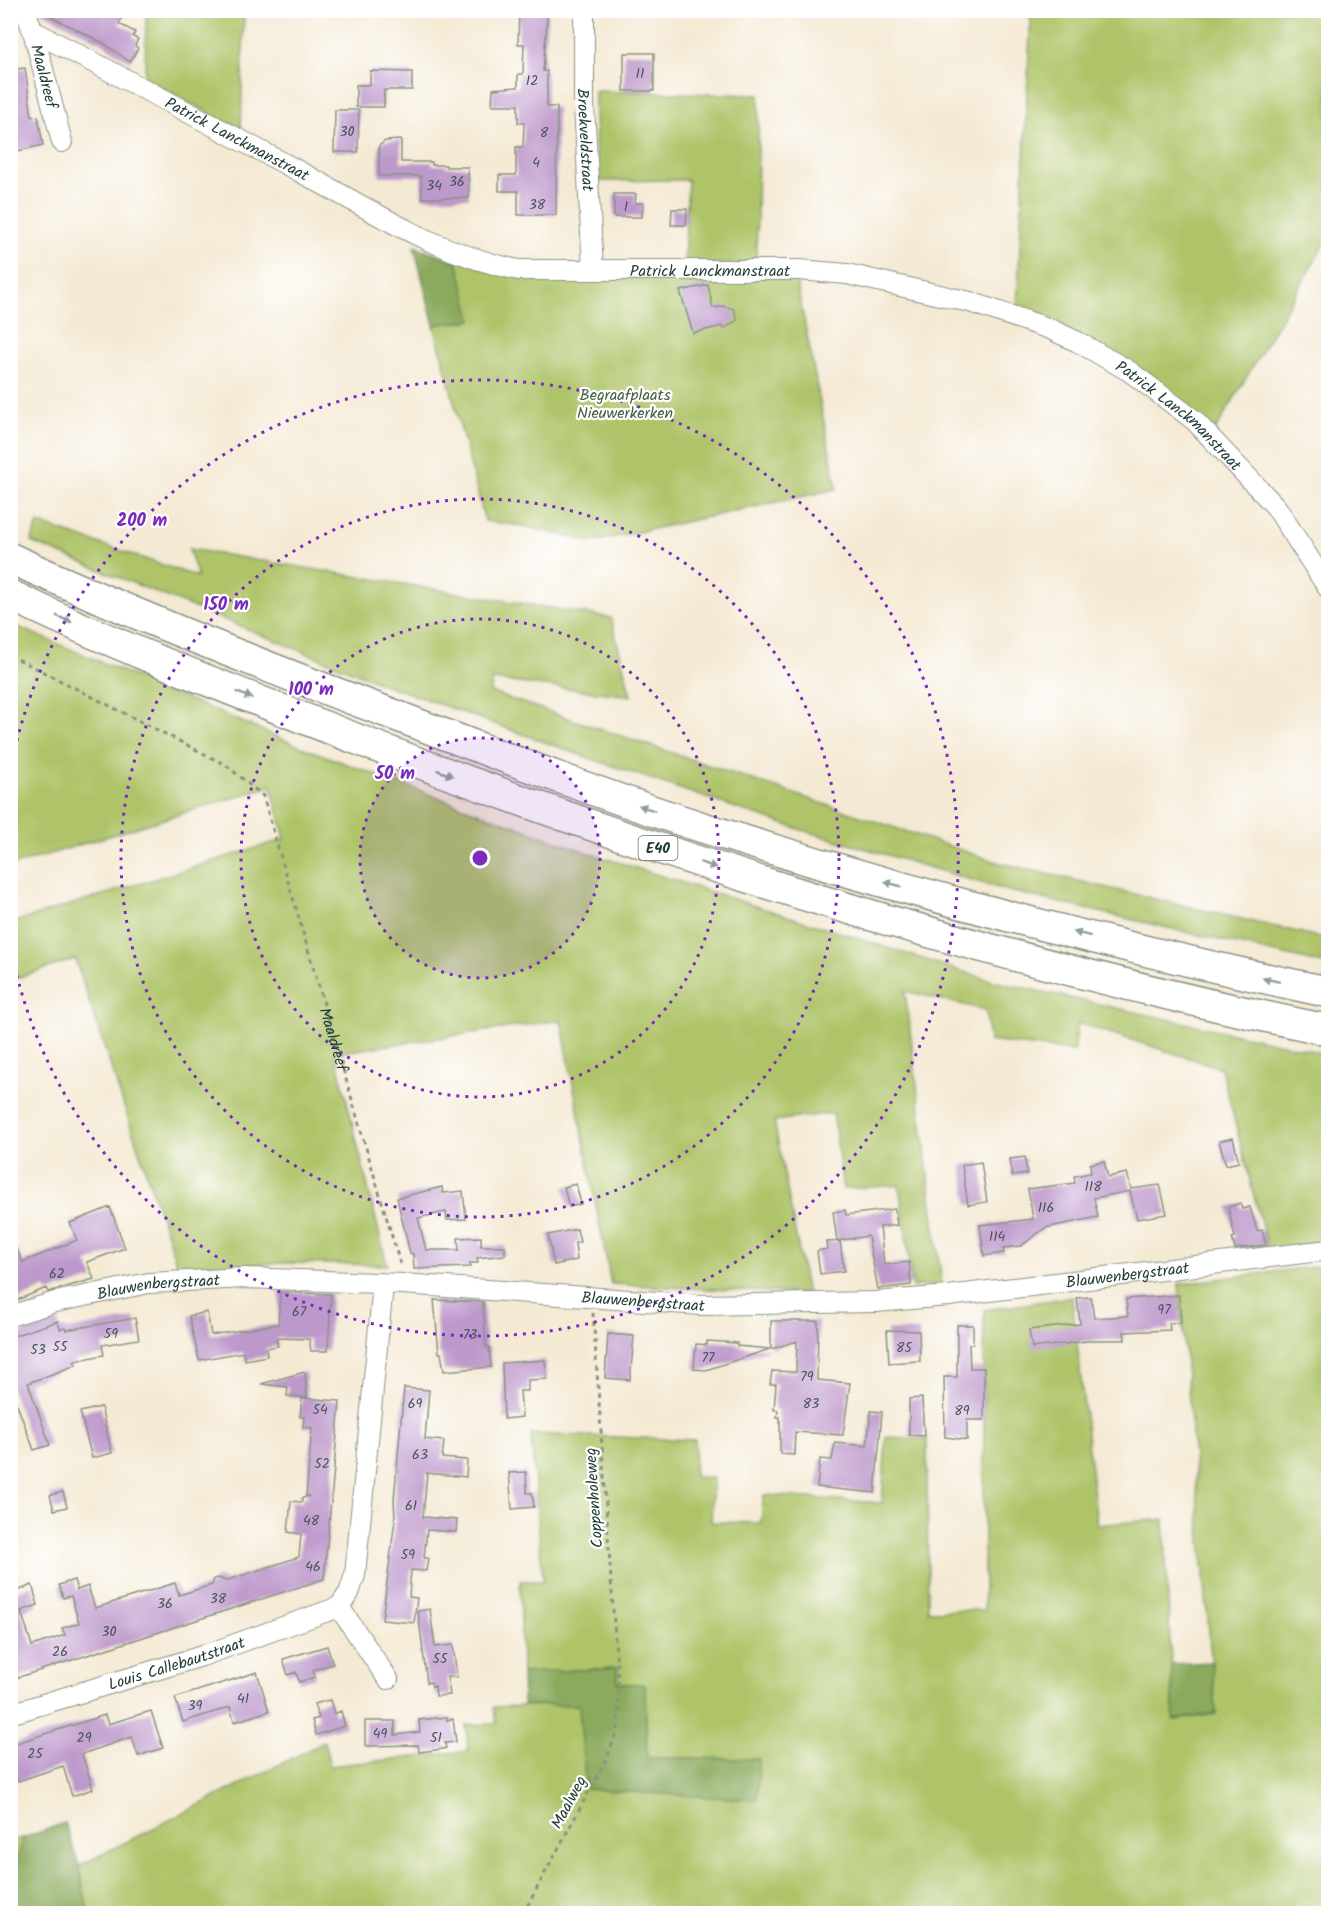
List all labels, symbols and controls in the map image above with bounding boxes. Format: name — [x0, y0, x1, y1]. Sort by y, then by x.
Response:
street label: Maaldreef — [23, 42, 64, 113]
house number: 11 — [636, 63, 644, 85]
house number: 12 — [526, 70, 538, 92]
street label: Broekveldstraat — [570, 89, 600, 193]
street label: Patrick Lanckmanstraat — [160, 91, 314, 189]
house number: 30 — [340, 121, 355, 143]
house number: 8 — [540, 122, 549, 144]
house number: 4 — [532, 152, 540, 174]
house number: 36 — [449, 171, 465, 193]
house number: 34 — [426, 175, 442, 197]
house number: 38 — [529, 194, 546, 216]
house number: 1 — [624, 196, 628, 218]
street label: Patrick Lanckmanstraat — [630, 259, 791, 284]
street label: Patrick Lanckmanstraat — [1110, 355, 1247, 478]
park label: Begraafplaats Nieuwerkerken — [577, 383, 673, 426]
text: 200 m — [117, 507, 168, 536]
text: 150 m — [203, 591, 249, 620]
one-way arrow — [55, 615, 73, 624]
text: 100 m — [288, 676, 334, 705]
one-way arrow — [235, 690, 253, 700]
text: 50 m — [374, 760, 415, 789]
one-way arrow — [436, 769, 454, 778]
one-way arrow — [638, 802, 656, 812]
road number: E40 — [638, 836, 678, 860]
centre of rings — [470, 848, 490, 868]
one-way arrow — [699, 861, 717, 871]
one-way arrow — [884, 879, 902, 888]
one-way arrow — [1073, 928, 1091, 938]
one-way arrow — [1261, 975, 1280, 984]
street label: Maaldreef — [312, 1005, 355, 1076]
house number: 118 — [1084, 1176, 1102, 1198]
house number: 116 — [1038, 1197, 1054, 1219]
house number: 114 — [989, 1226, 1006, 1248]
street label: Blauwenbergstraat — [1065, 1256, 1191, 1296]
house number: 62 — [49, 1263, 65, 1285]
street label: Blauwenbergstraat — [95, 1268, 221, 1307]
street label: Blauwenbergstraat — [580, 1286, 706, 1319]
house number: 97 — [1157, 1299, 1171, 1321]
house number: 67 — [292, 1301, 307, 1323]
house number: 59 — [104, 1323, 118, 1345]
house number: 73 — [463, 1324, 477, 1346]
house number: 55 — [52, 1336, 69, 1358]
house number: 85 — [896, 1337, 913, 1359]
house number: 53 — [30, 1339, 46, 1361]
house number: 77 — [702, 1347, 715, 1369]
house number: 79 — [800, 1366, 814, 1388]
house number: 69 — [408, 1393, 422, 1415]
house number: 83 — [803, 1393, 819, 1415]
house number: 54 — [312, 1399, 328, 1421]
house number: 89 — [954, 1400, 970, 1422]
house number: 63 — [412, 1444, 428, 1466]
street label: Coppenholeweg — [579, 1447, 610, 1549]
house number: 52 — [314, 1453, 330, 1475]
house number: 61 — [405, 1495, 417, 1517]
house number: 48 — [303, 1510, 320, 1532]
house number: 59 — [401, 1544, 415, 1566]
house number: 46 — [305, 1556, 321, 1578]
house number: 38 — [210, 1588, 227, 1610]
house number: 36 — [157, 1593, 173, 1615]
house number: 30 — [102, 1621, 117, 1643]
street label: Louis Callebautstraat — [105, 1630, 249, 1698]
house number: 26 — [52, 1641, 68, 1663]
house number: 55 — [432, 1648, 449, 1670]
house number: 41 — [237, 1688, 249, 1710]
house number: 39 — [188, 1695, 203, 1717]
house number: 49 — [373, 1723, 387, 1745]
house number: 29 — [77, 1727, 92, 1749]
house number: 51 — [430, 1727, 442, 1749]
house number: 25 — [27, 1743, 44, 1765]
street label: Maalweg — [545, 1772, 594, 1834]

